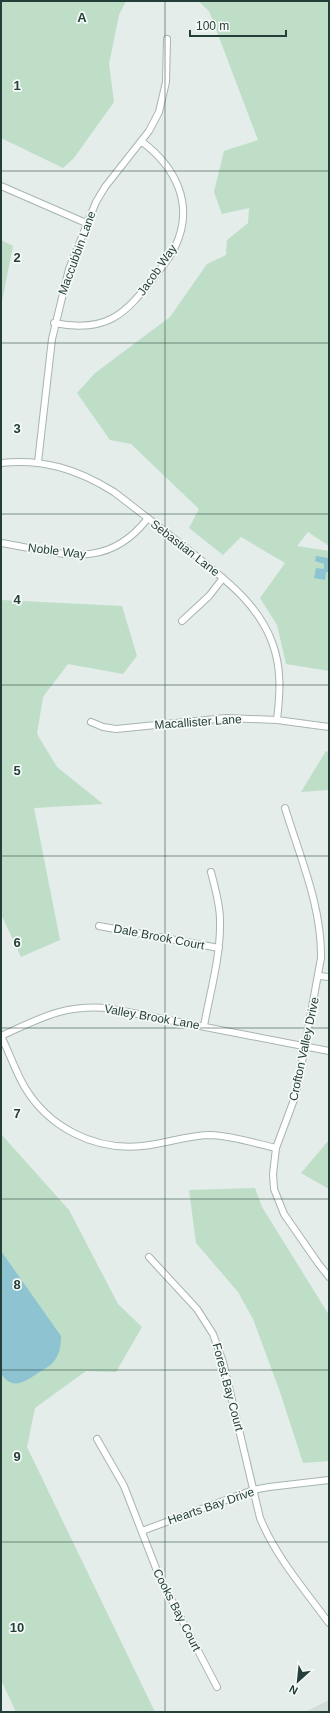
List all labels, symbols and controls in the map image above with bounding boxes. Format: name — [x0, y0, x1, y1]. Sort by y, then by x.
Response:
text: A — [77, 10, 87, 25]
scale bar — [190, 12, 286, 38]
text: 100 m — [196, 19, 229, 33]
text: 1 — [13, 78, 21, 93]
street label: Maccubbin Lane — [55, 209, 99, 297]
street label: Jacob Way — [134, 242, 180, 298]
text: 2 — [13, 250, 21, 265]
text: 3 — [13, 421, 21, 436]
street label: Sebastian Lane — [148, 517, 222, 579]
street label: Noble Way — [27, 541, 87, 561]
text: 4 — [13, 592, 21, 607]
street label: Macallister Lane — [154, 712, 242, 732]
text: 5 — [13, 763, 21, 778]
street label: Dale Brook Court — [112, 921, 206, 953]
text: 6 — [13, 935, 21, 950]
street label: Crofton Valley Drive — [286, 995, 322, 1102]
street label: Valley Brook Lane — [103, 1002, 201, 1032]
text: 7 — [13, 1106, 21, 1121]
text: 8 — [13, 1277, 21, 1292]
street label: Forest Bay Court — [210, 1341, 247, 1433]
text: 9 — [13, 1449, 21, 1464]
street label: Hearts Bay Drive — [166, 1485, 256, 1527]
street label: Cooks Bay Court — [150, 1566, 204, 1654]
text: 10 — [10, 1620, 24, 1635]
north arrow — [278, 1661, 318, 1701]
text: N — [287, 1683, 300, 1697]

